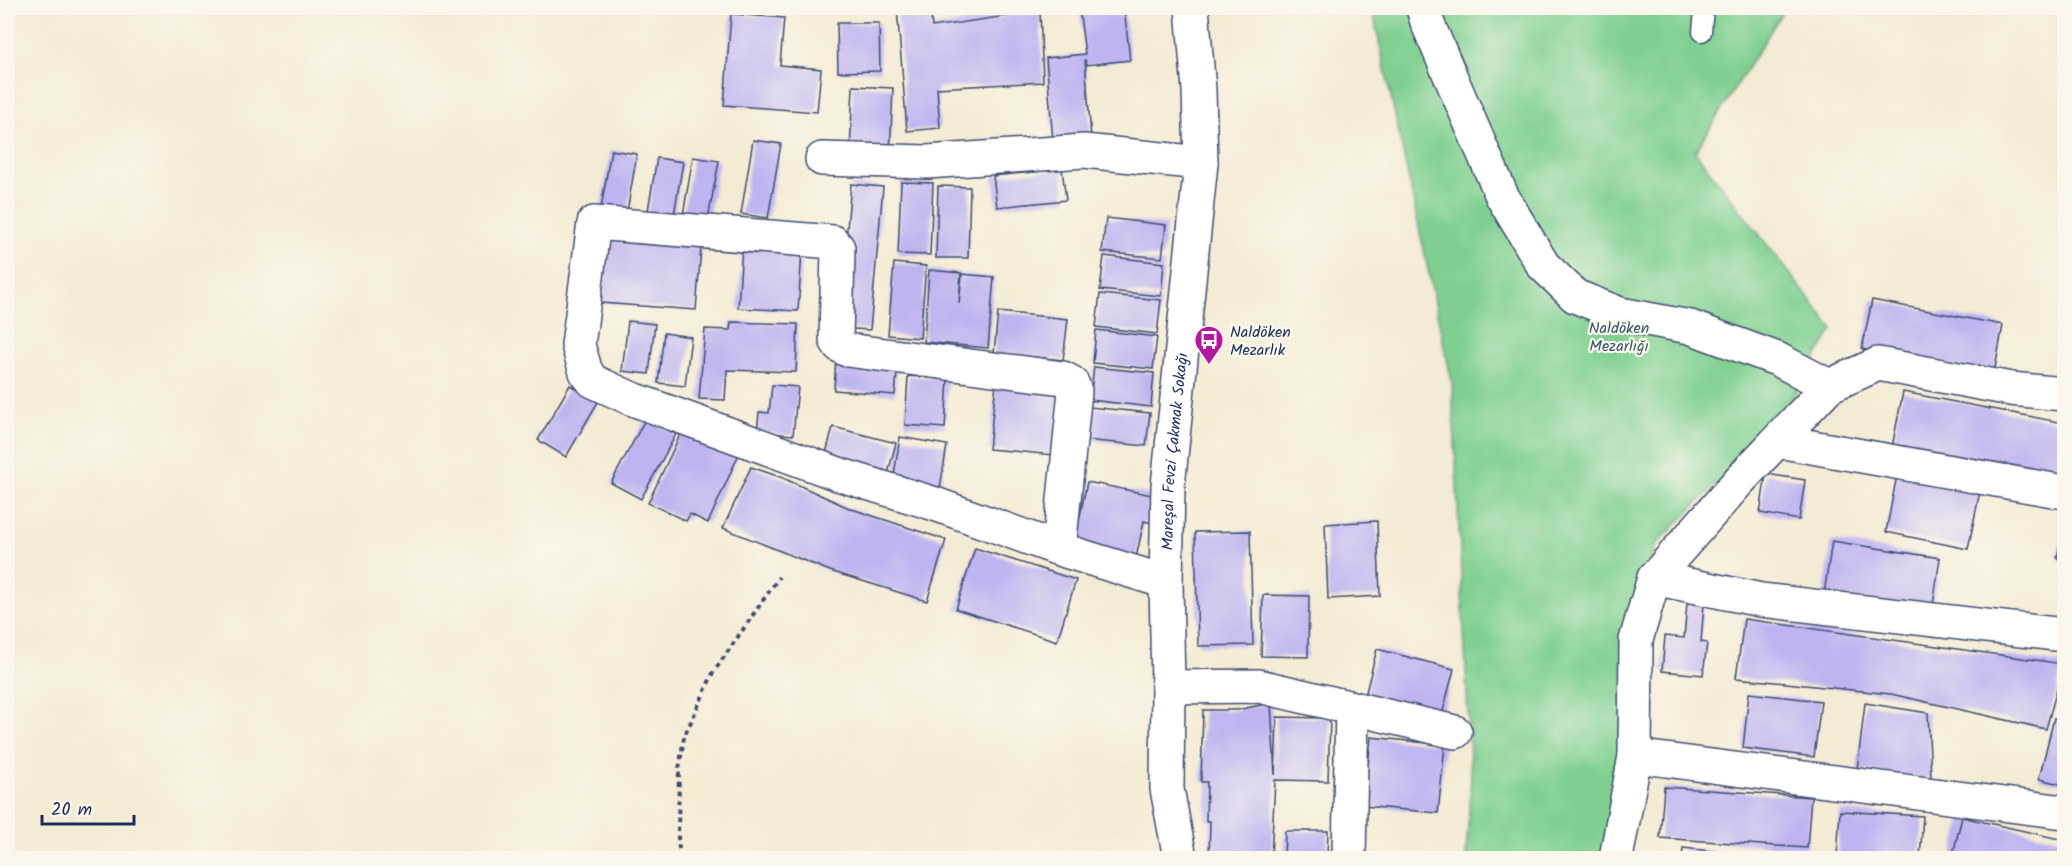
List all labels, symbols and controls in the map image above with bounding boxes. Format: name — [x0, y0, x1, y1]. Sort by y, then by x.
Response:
park label: Naldöken Mezarlığı — [1589, 316, 1649, 359]
place label: Naldöken Mezarlık — [1230, 320, 1291, 363]
bus stop icon: Naldöken Mezarlık — [1193, 324, 1225, 366]
street label: Mareşal Fevzi Çakmak Sokağı — [1156, 352, 1196, 551]
scale bar — [42, 788, 134, 826]
text: 20 m — [51, 796, 92, 825]

